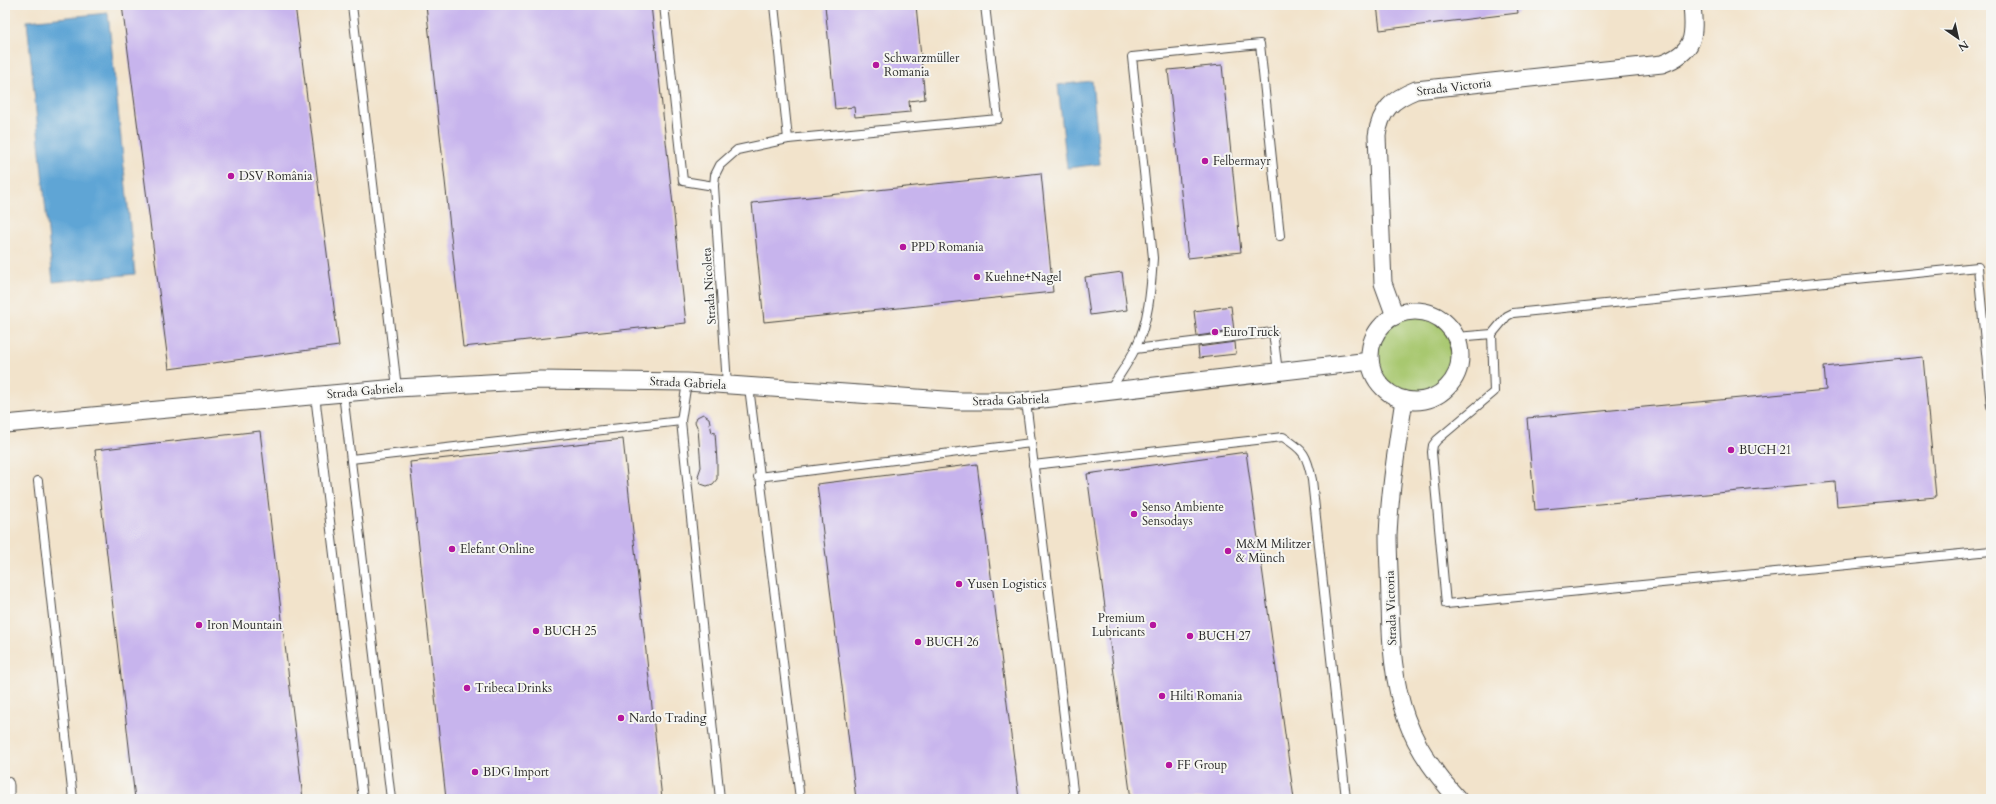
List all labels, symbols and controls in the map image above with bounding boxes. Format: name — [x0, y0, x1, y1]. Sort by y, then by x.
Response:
north arrow — [1938, 18, 1978, 58]
text: N — [1955, 37, 1971, 55]
place label: Schwarzmüller Romania — [884, 50, 960, 80]
marker: Schwarzmüller Romania — [871, 60, 881, 70]
street label: Strada Victoria — [1416, 74, 1493, 100]
place label: Felbermayr — [1213, 153, 1271, 169]
marker: Felbermayr — [1200, 156, 1210, 166]
place label: DSV România — [239, 168, 313, 184]
marker: DSV România — [226, 171, 236, 181]
place label: PPD Romania — [911, 239, 984, 255]
marker: PPD Romania — [898, 242, 908, 252]
street label: Strada Nicoleta — [698, 246, 720, 325]
place label: Kuehne+Nagel — [985, 269, 1062, 285]
marker: Kuehne+Nagel — [972, 272, 982, 282]
place label: EuroTruck — [1223, 324, 1280, 340]
marker: EuroTruck — [1210, 327, 1220, 337]
street label: Strada Gabriela — [649, 373, 728, 393]
street label: Strada Gabriela — [326, 380, 405, 402]
street label: Strada Gabriela — [972, 391, 1050, 409]
place label: BUCH 21 — [1739, 442, 1792, 458]
marker: BUCH 21 — [1726, 445, 1736, 455]
place label: Senso Ambiente Sensodays — [1142, 499, 1224, 529]
marker: Senso Ambiente Sensodays — [1129, 509, 1139, 519]
place label: M&M Militzer & Münch — [1236, 536, 1311, 566]
place label: Elefant Online — [460, 541, 534, 557]
marker: Elefant Online — [447, 544, 457, 554]
marker: M&M Militzer & Münch — [1223, 546, 1233, 556]
street label: Strada Victoria — [1382, 569, 1400, 646]
place label: Yusen Logistics — [967, 576, 1047, 592]
marker: Yusen Logistics — [954, 579, 964, 589]
place label: Premium Lubricants — [1092, 610, 1146, 640]
place label: Iron Mountain — [207, 617, 283, 633]
marker: Iron Mountain — [194, 620, 204, 630]
marker: Premium Lubricants — [1148, 620, 1158, 630]
place label: BUCH 25 — [544, 623, 597, 639]
marker: BUCH 25 — [531, 626, 541, 636]
place label: BUCH 27 — [1198, 628, 1251, 644]
marker: BUCH 27 — [1185, 631, 1195, 641]
place label: BUCH 26 — [926, 634, 979, 650]
marker: BUCH 26 — [913, 637, 923, 647]
place label: Tribeca Drinks — [475, 680, 552, 696]
marker: Tribeca Drinks — [462, 683, 472, 693]
place label: Hilti Romania — [1170, 688, 1243, 704]
marker: Hilti Romania — [1157, 691, 1167, 701]
place label: Nardo Trading — [629, 710, 707, 726]
marker: Nardo Trading — [616, 713, 626, 723]
place label: FF Group — [1177, 757, 1227, 773]
marker: FF Group — [1164, 760, 1174, 770]
place label: BDG Import — [483, 764, 549, 780]
marker: BDG Import — [470, 767, 480, 777]

